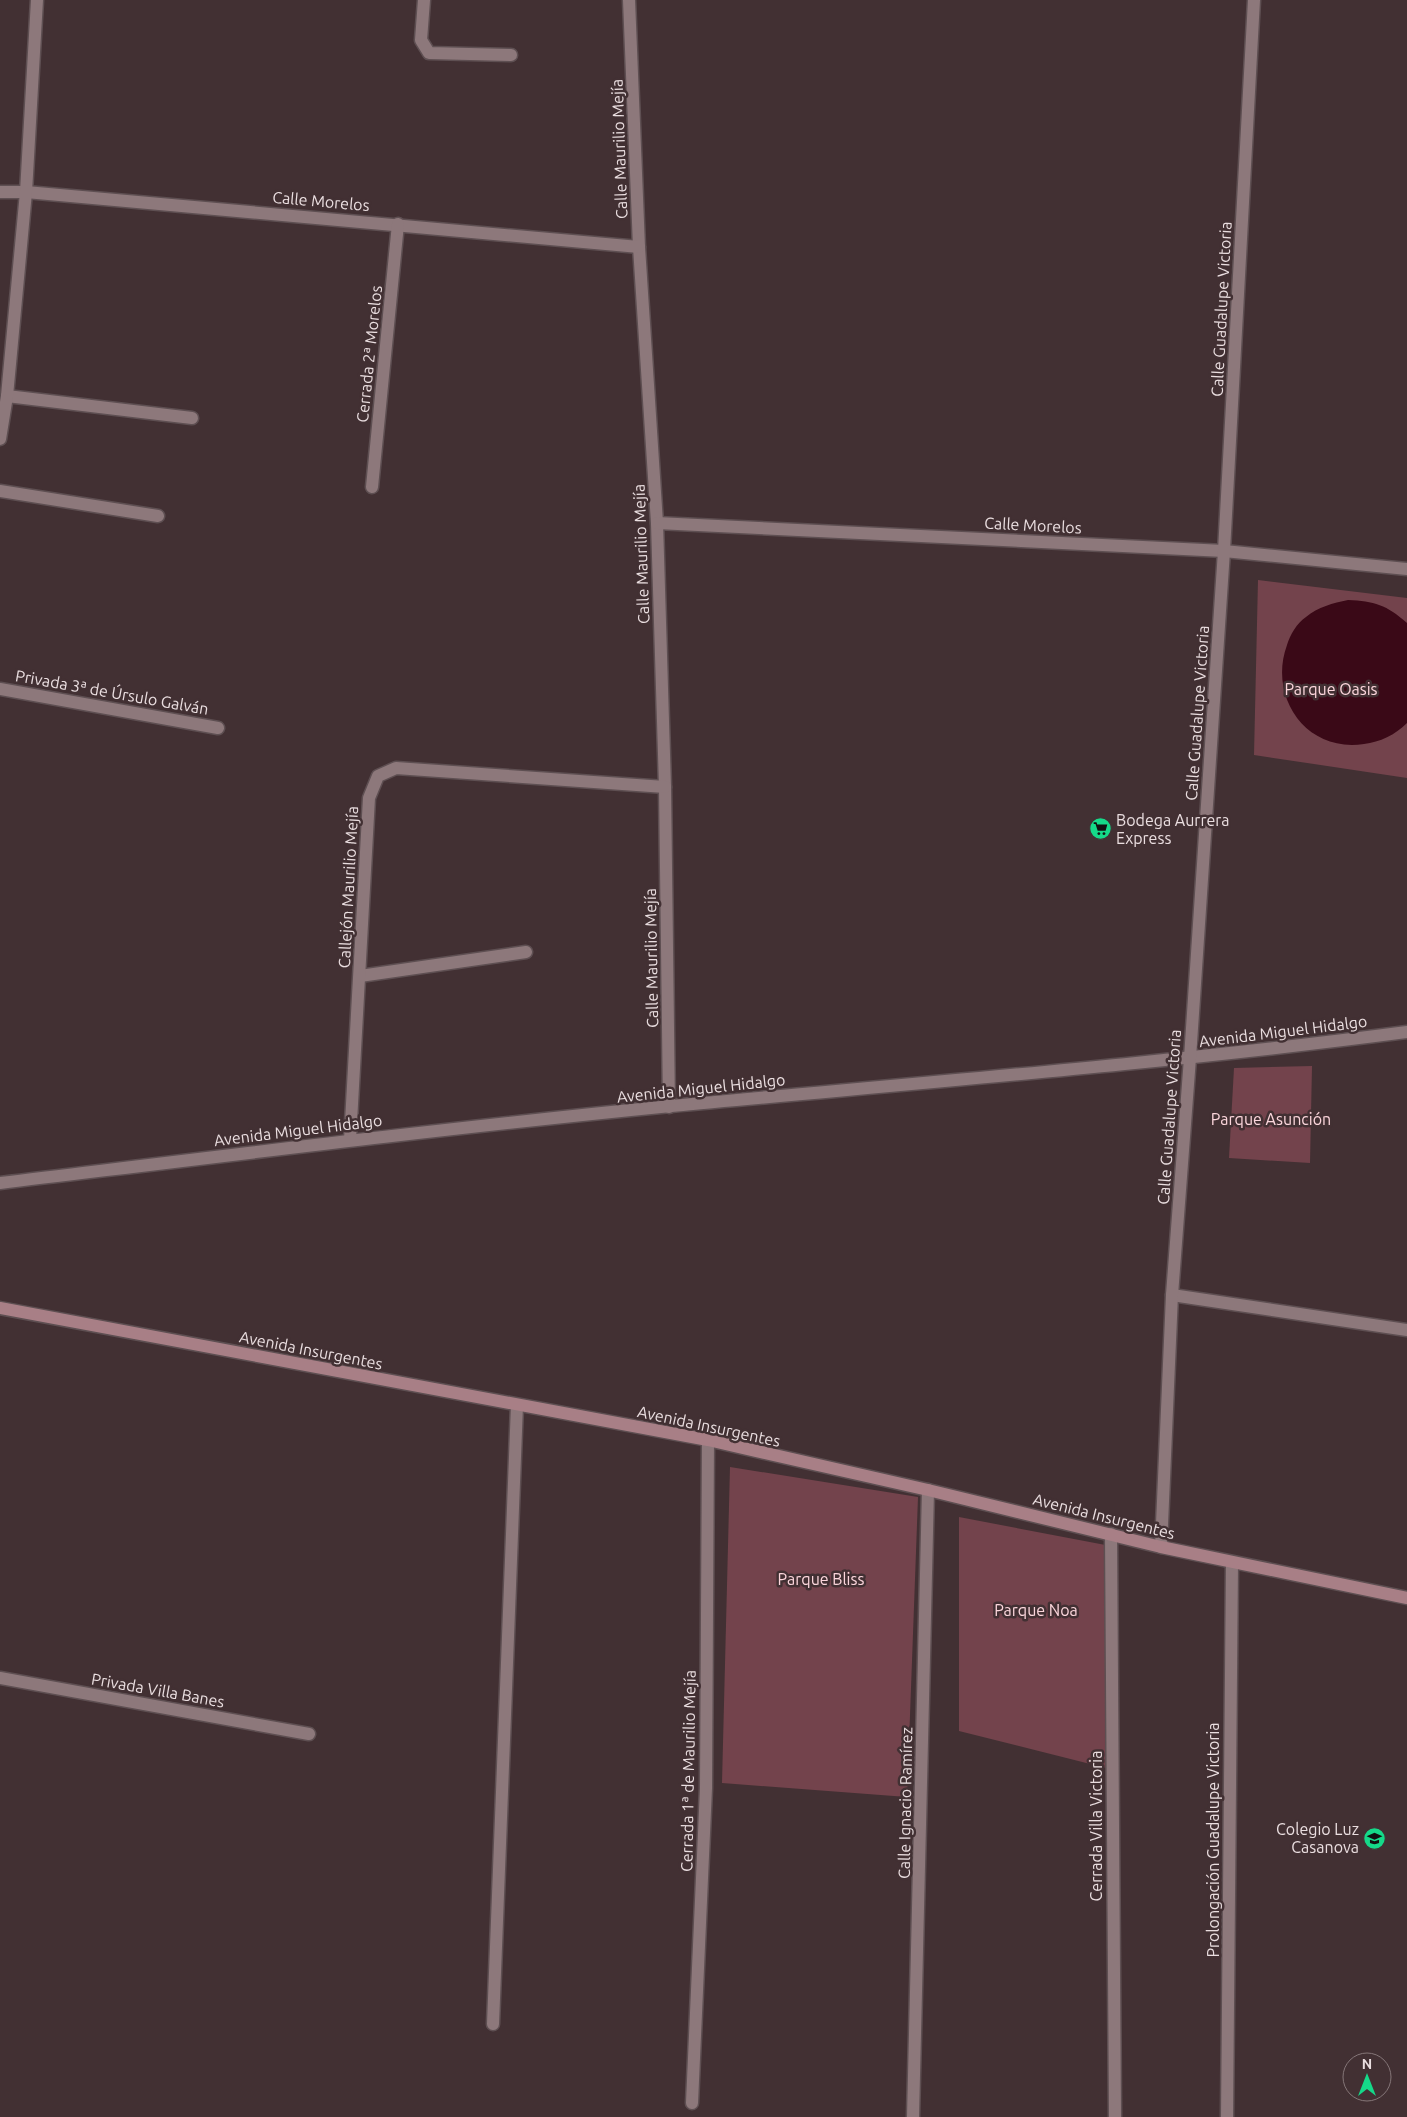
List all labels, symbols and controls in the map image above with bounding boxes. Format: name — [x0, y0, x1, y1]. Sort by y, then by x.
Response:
street label: Calle Maurilio Mejía — [608, 79, 630, 219]
street label: Calle Morelos — [272, 188, 370, 214]
street label: Calle Guadalupe Victoria — [1207, 221, 1235, 397]
street label: Cerrada 2ª Morelos — [353, 285, 385, 423]
street label: Calle Maurilio Mejía — [630, 484, 652, 624]
street label: Calle Morelos — [984, 513, 1082, 537]
street label: Calle Guadalupe Victoria — [1182, 625, 1212, 801]
street label: Privada 3ª de Úrsulo Galván — [14, 664, 210, 718]
park label: Parque Oasis — [1284, 680, 1378, 698]
street label: Callejón Maurilio Mejía — [335, 805, 361, 969]
place label: Bodega Aurrera Express — [1116, 811, 1230, 847]
supermarket icon: Bodega Aurrera Express — [1088, 817, 1112, 841]
street label: Calle Maurilio Mejía — [641, 888, 661, 1028]
street label: Avenida Miguel Hidalgo — [1198, 1012, 1368, 1050]
street label: Calle Guadalupe Victoria — [1154, 1029, 1184, 1205]
street label: Avenida Miguel Hidalgo — [616, 1070, 786, 1106]
park label: Parque Asunción — [1211, 1110, 1331, 1128]
street label: Avenida Miguel Hidalgo — [213, 1111, 383, 1149]
street label: Avenida Insurgentes — [238, 1327, 384, 1373]
street label: Avenida Insurgentes — [636, 1402, 782, 1450]
street label: Avenida Insurgentes — [1031, 1490, 1177, 1542]
park label: Parque Bliss — [778, 1570, 864, 1588]
park label: Parque Noa — [994, 1601, 1078, 1619]
street label: Privada Villa Banes — [90, 1669, 226, 1711]
street label: Cerrada 1ª de Maurilio Mejía — [677, 1670, 699, 1872]
street label: Prolongación Guadalupe Victoria — [1204, 1722, 1222, 1958]
street label: Calle Ignacio Ramírez — [895, 1727, 915, 1879]
street label: Cerrada Villa Victoria — [1087, 1751, 1105, 1901]
place label: Colegio Luz Casanova — [1276, 1820, 1359, 1856]
school or university icon: Colegio Luz Casanova — [1363, 1826, 1387, 1850]
north arrow — [1342, 2052, 1392, 2102]
text: N — [1362, 2056, 1372, 2072]

